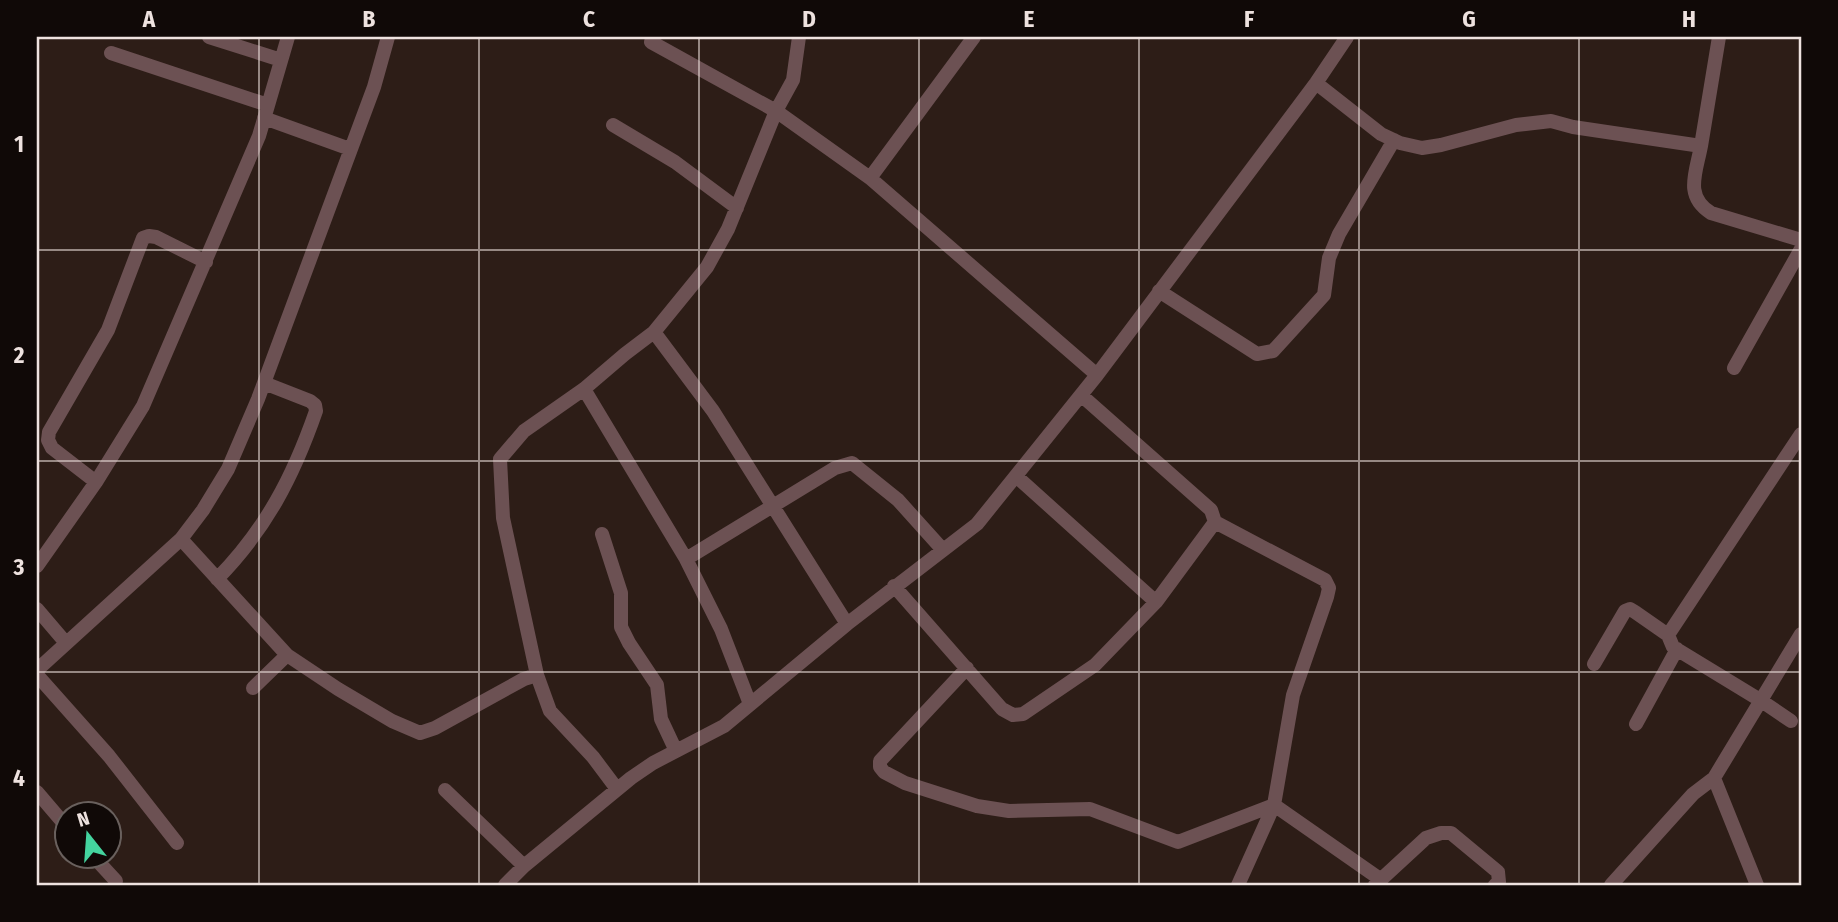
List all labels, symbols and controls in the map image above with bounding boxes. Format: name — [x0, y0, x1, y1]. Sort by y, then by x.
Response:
text: A — [142, 5, 156, 33]
text: B — [363, 5, 376, 33]
text: C — [583, 5, 595, 33]
text: D — [802, 5, 816, 33]
text: E — [1024, 5, 1035, 33]
text: F — [1244, 5, 1254, 33]
text: G — [1462, 5, 1476, 33]
text: H — [1682, 5, 1696, 33]
text: 1 — [14, 130, 24, 158]
text: 2 — [13, 341, 25, 369]
text: 3 — [13, 553, 25, 581]
text: 4 — [13, 764, 25, 792]
north arrow — [52, 800, 122, 870]
text: N — [74, 807, 92, 832]

